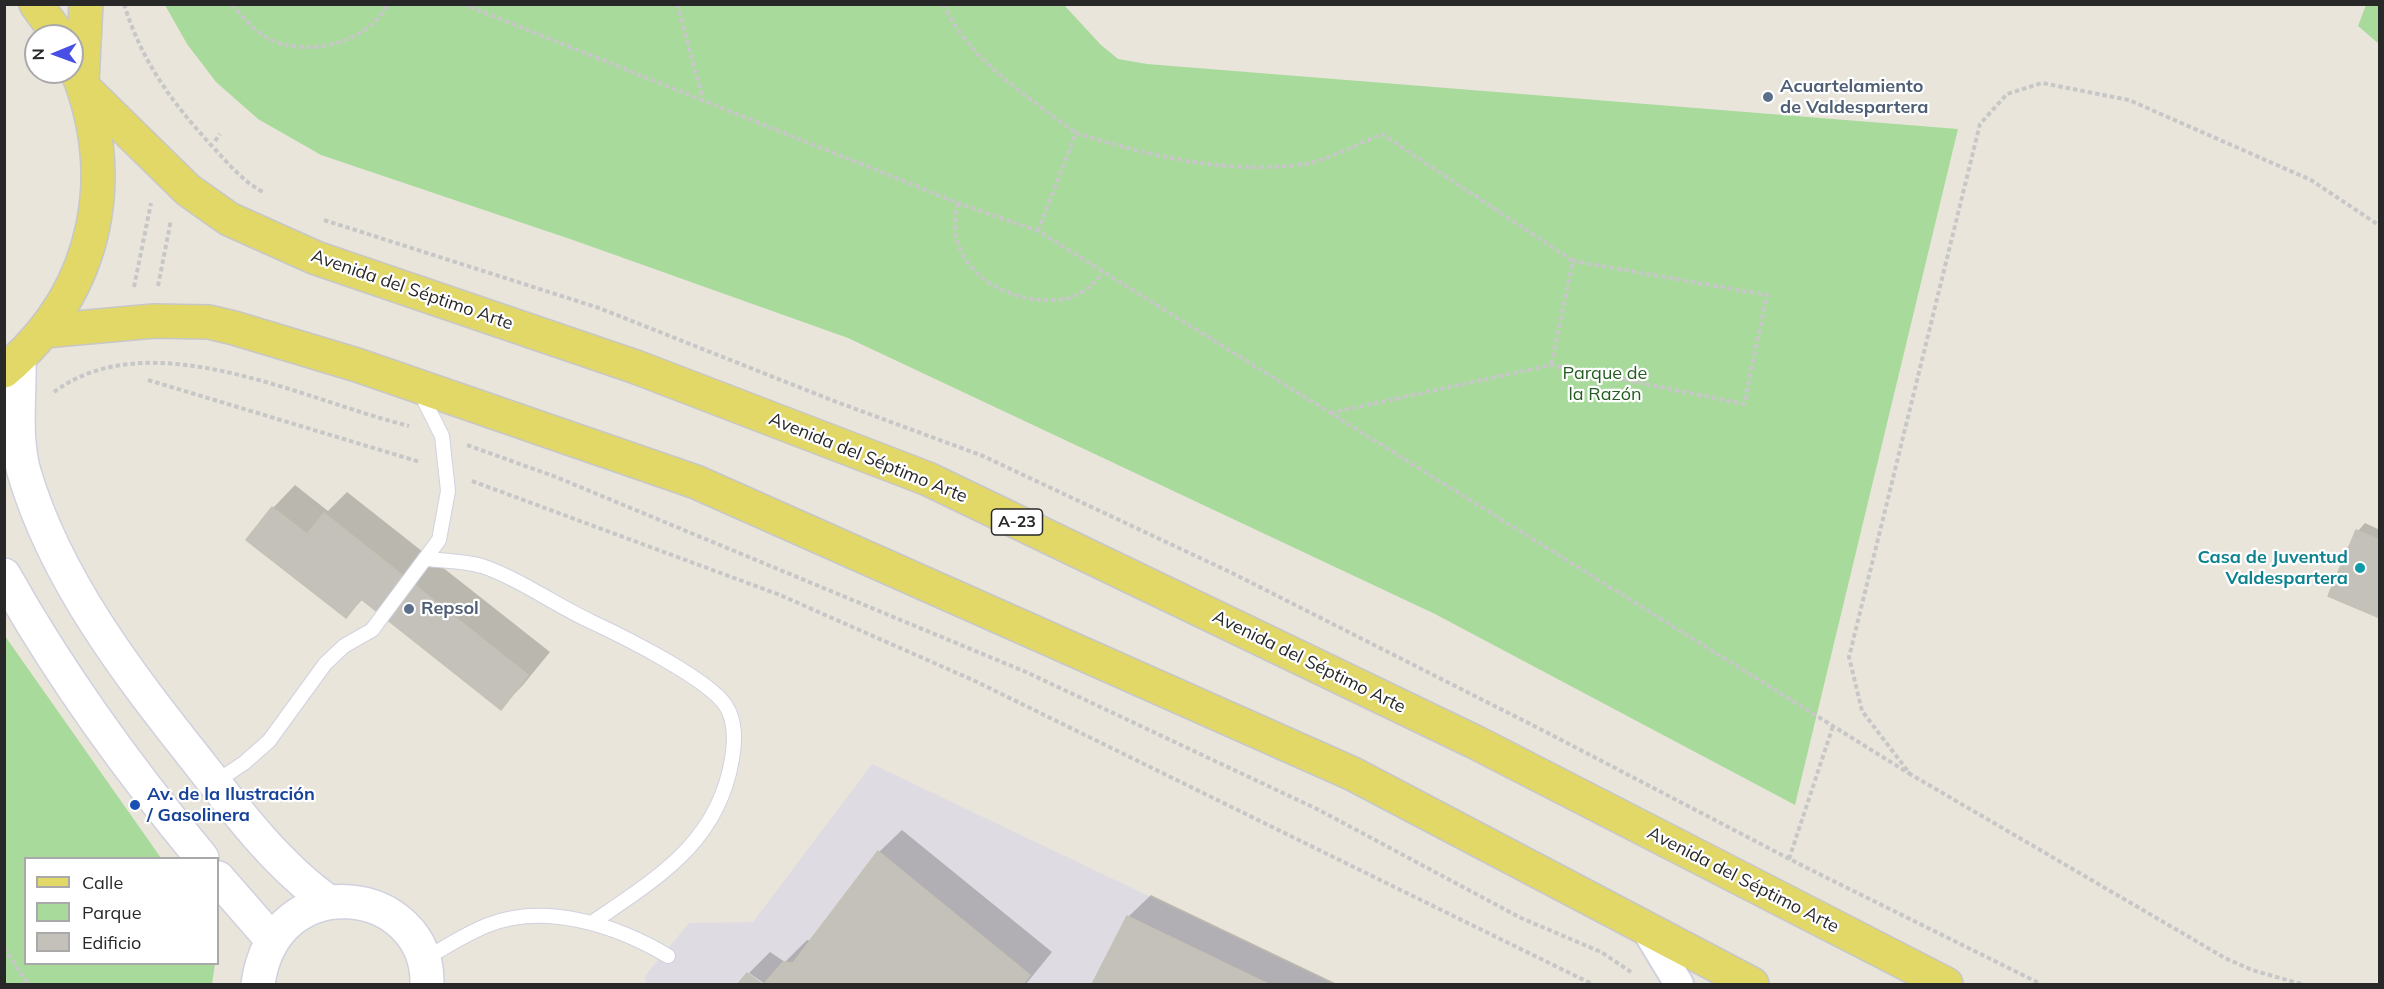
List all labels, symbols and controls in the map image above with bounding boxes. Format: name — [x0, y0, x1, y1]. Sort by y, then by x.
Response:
north arrow — [24, 24, 84, 84]
text: N — [28, 48, 48, 60]
place label: Acuartelamiento de Valdespartera — [1780, 76, 1928, 118]
marker: Acuartelamiento de Valdespartera — [1761, 90, 1775, 104]
street label: Avenida del Séptimo Arte — [308, 245, 516, 335]
park label: Parque de la Razón — [1563, 363, 1647, 406]
street label: Avenida del Séptimo Arte — [766, 408, 970, 508]
road number: A-23 — [992, 509, 1042, 535]
place label: Casa de Juventud Valdespartera — [2197, 547, 2348, 590]
marker: Casa de Juventud Valdespartera — [2353, 561, 2367, 575]
place label: Repsol — [421, 598, 479, 620]
marker: Repsol — [402, 602, 416, 616]
street label: Avenida del Séptimo Arte — [1209, 606, 1409, 718]
place label: Av. de la Ilustración / Gasolinera — [147, 784, 315, 826]
marker: Av. de la Ilustración / Gasolinera — [128, 798, 142, 812]
street label: Avenida del Séptimo Arte — [1644, 822, 1842, 938]
legend — [24, 857, 219, 965]
text: Calle — [82, 871, 123, 894]
text: Parque — [82, 901, 141, 924]
text: Edificio — [82, 931, 141, 954]

